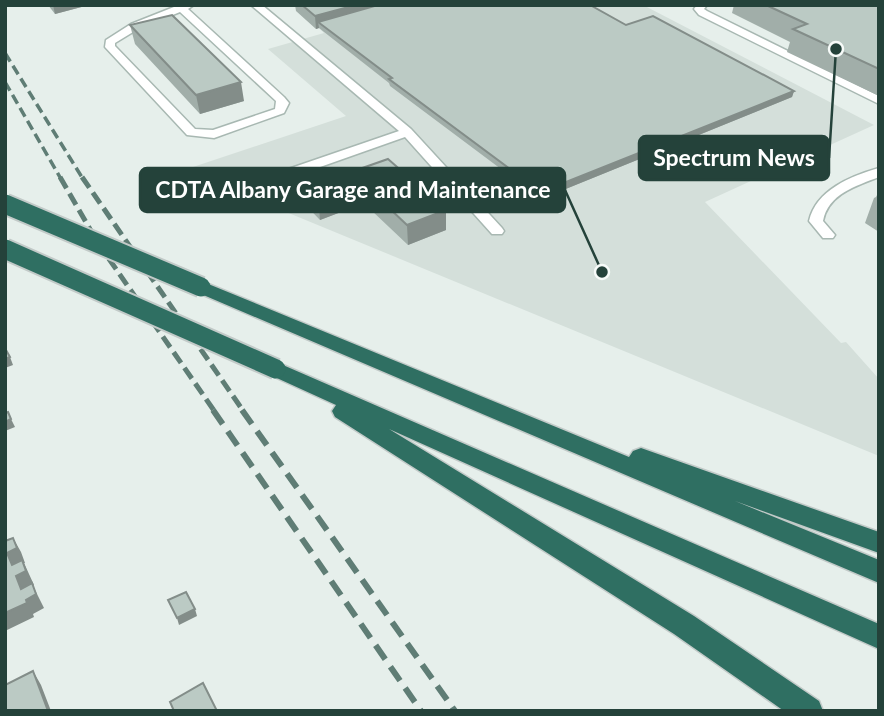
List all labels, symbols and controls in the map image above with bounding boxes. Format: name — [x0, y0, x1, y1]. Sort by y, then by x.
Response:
callout: Spectrum News — [639, 136, 829, 180]
text: Spectrum News — [653, 143, 815, 171]
callout: CDTA Albany Garage and Maintenance — [140, 168, 565, 212]
text: CDTA Albany Garage and Maintenance — [155, 175, 551, 203]

